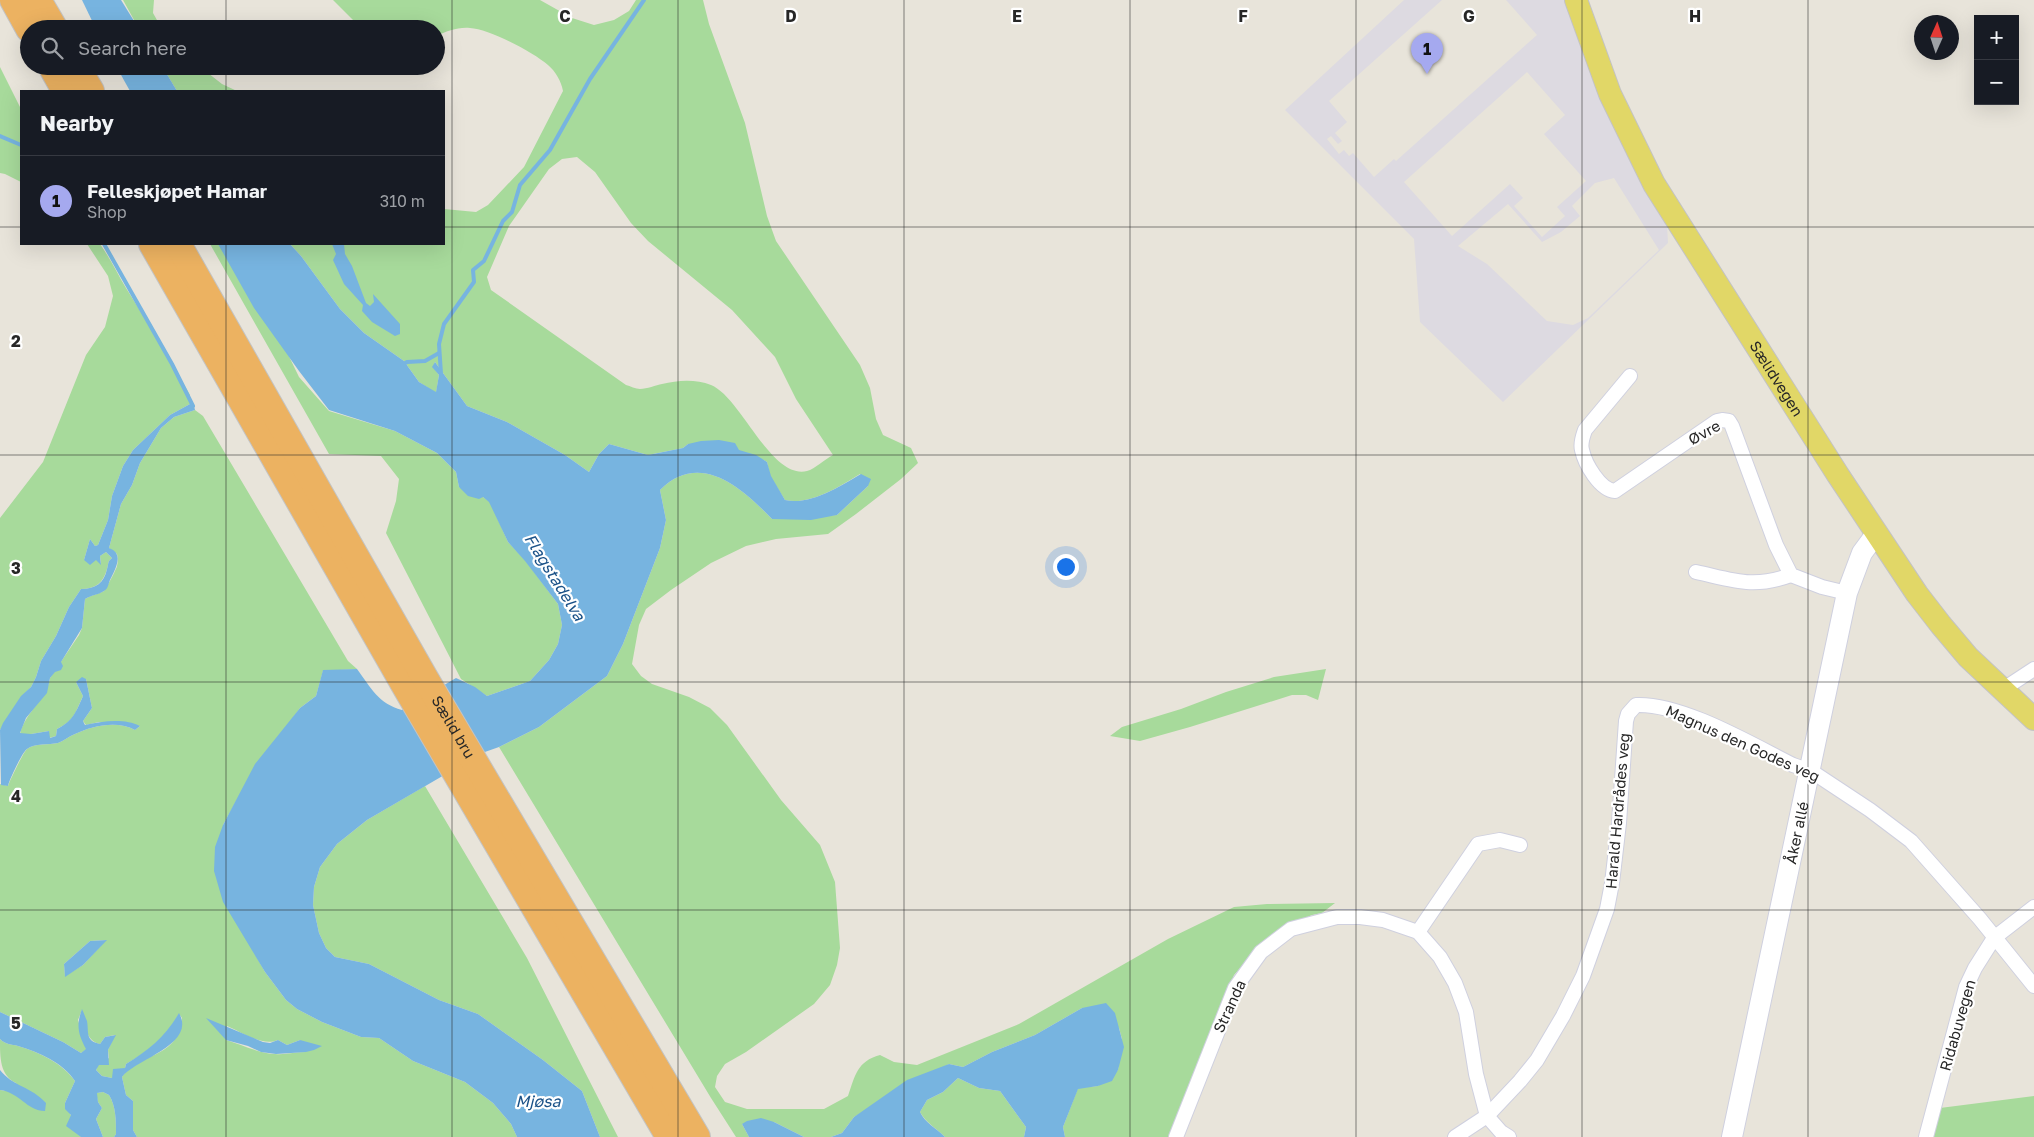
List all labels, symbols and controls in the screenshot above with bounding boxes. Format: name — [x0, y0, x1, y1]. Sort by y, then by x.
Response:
text: C — [559, 6, 571, 26]
text: D — [785, 6, 797, 26]
text: E — [1012, 6, 1022, 26]
text: F — [1238, 6, 1248, 26]
text: G — [1463, 6, 1475, 26]
text: H — [1689, 6, 1701, 26]
north arrow — [1914, 15, 1959, 60]
map controls — [1974, 15, 2019, 105]
button: + — [1974, 15, 2019, 60]
search box — [20, 20, 445, 75]
pin: 1 — [1411, 33, 1443, 74]
icon: search — [38, 34, 66, 62]
text: Search here — [78, 36, 187, 59]
button: − — [1974, 60, 2019, 105]
text: Nearby — [40, 110, 114, 136]
text: Felleskjøpet Hamar — [87, 179, 267, 202]
text: 1 — [52, 191, 60, 211]
text: 310 m — [380, 191, 425, 211]
text: Shop — [87, 202, 127, 222]
text: 2 — [11, 331, 21, 351]
street label: Sælidvegen — [1746, 337, 1807, 419]
street label: Øvre — [1685, 416, 1723, 448]
water label: Flagstadelva — [520, 530, 590, 625]
your location — [1053, 554, 1079, 580]
text: 3 — [11, 558, 21, 578]
street label: Sælid bru — [428, 692, 479, 761]
street label: Magnus den Godes veg — [1663, 701, 1823, 785]
street label: Harald Hardrådes veg — [1601, 732, 1633, 890]
text: 4 — [11, 786, 21, 806]
street label: Åker allé — [1781, 800, 1812, 866]
street label: Stranda — [1209, 977, 1249, 1035]
street label: Ridabuvegen — [1935, 977, 1979, 1073]
text: 5 — [11, 1013, 21, 1033]
water label: Mjøsa — [515, 1091, 562, 1111]

